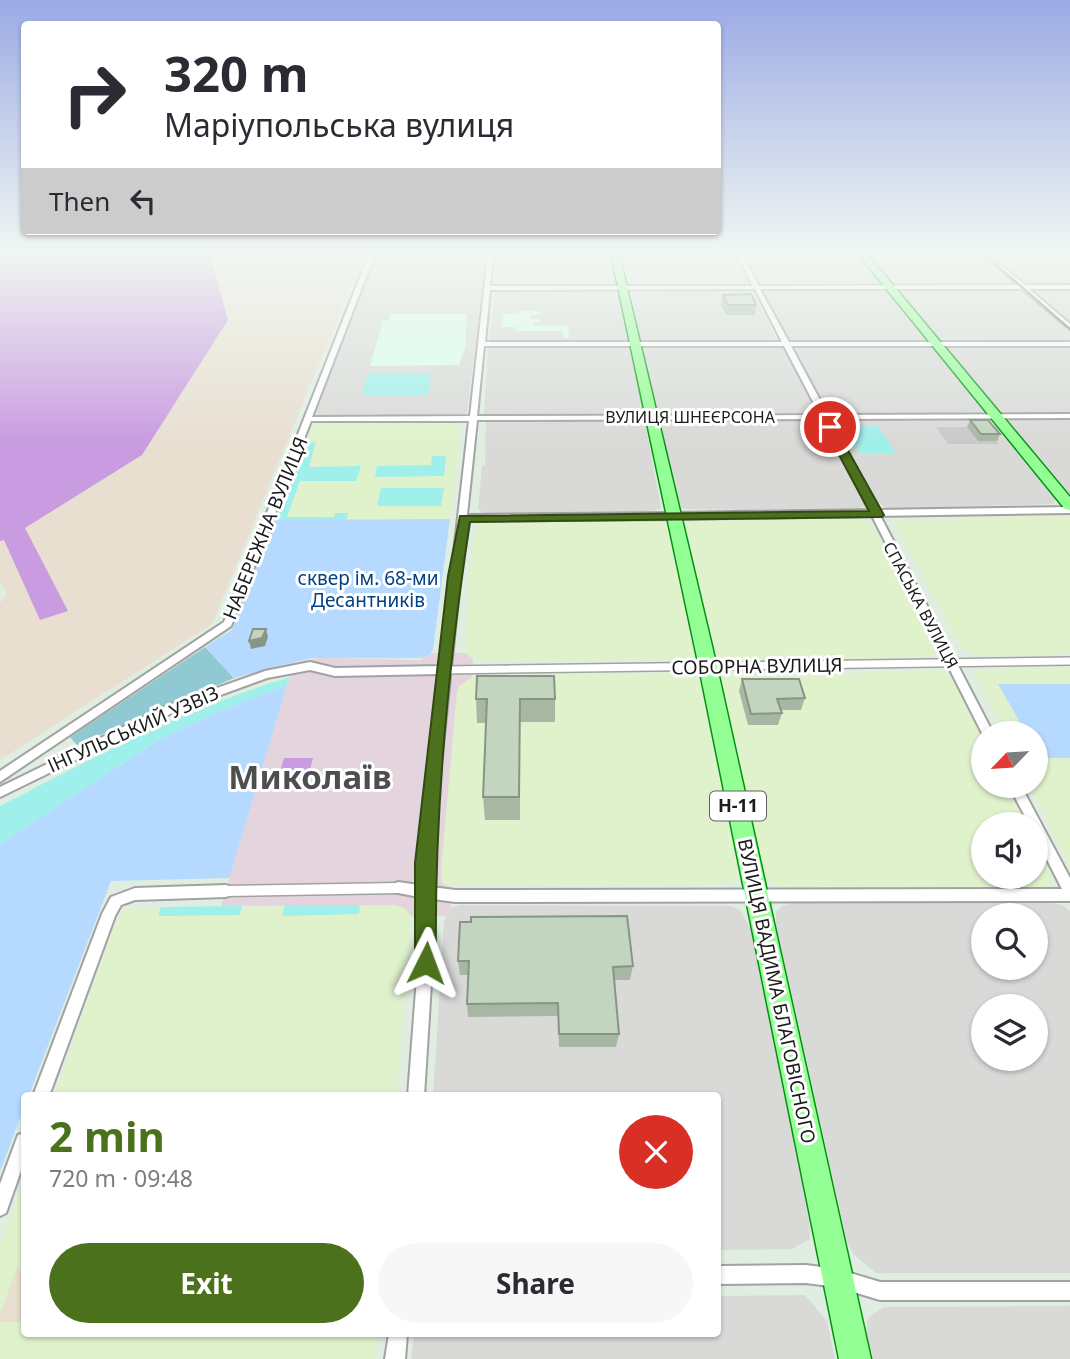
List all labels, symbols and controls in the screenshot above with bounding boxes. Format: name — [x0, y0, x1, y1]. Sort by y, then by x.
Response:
text: 320 m — [164, 40, 309, 106]
icon: right — [49, 49, 140, 140]
text: Маріупольська вулиця — [164, 103, 514, 146]
icon: left — [124, 182, 162, 220]
text: Then — [49, 183, 110, 219]
pin — [800, 397, 860, 457]
street label: ВУЛИЦЯ ШНЕЄРСОНА — [605, 406, 776, 428]
icon: arrive — [811, 408, 849, 446]
street label: НАБЕРЕЖНА ВУЛИЦЯ — [216, 433, 314, 623]
street label: СПАСЬКА ВУЛИЦЯ — [878, 538, 964, 672]
park label: сквер ім. 68-ми Десантників — [298, 565, 438, 613]
street label: СОБОРНА ВУЛИЦЯ — [671, 652, 843, 680]
street label: ІНГУЛЬСЬКИЙ УЗВІЗ — [43, 680, 223, 778]
north arrow — [971, 721, 1048, 798]
map controls — [971, 721, 1048, 1071]
district label: Миколаїв — [228, 754, 392, 799]
road number: Н-11 — [710, 792, 766, 820]
button: sound — [971, 812, 1048, 889]
street label: ВУЛИЦЯ ВАДИМА БЛАГОВІСНОГО — [732, 836, 822, 1146]
button: search — [971, 903, 1048, 980]
position arrow — [389, 926, 463, 1000]
button: layers — [971, 994, 1048, 1071]
text: 2 min — [49, 1107, 165, 1164]
button: close — [619, 1115, 693, 1189]
text: 720 m · 09:48 — [49, 1162, 193, 1194]
button: Exit — [49, 1243, 364, 1323]
button: Share — [378, 1243, 693, 1323]

